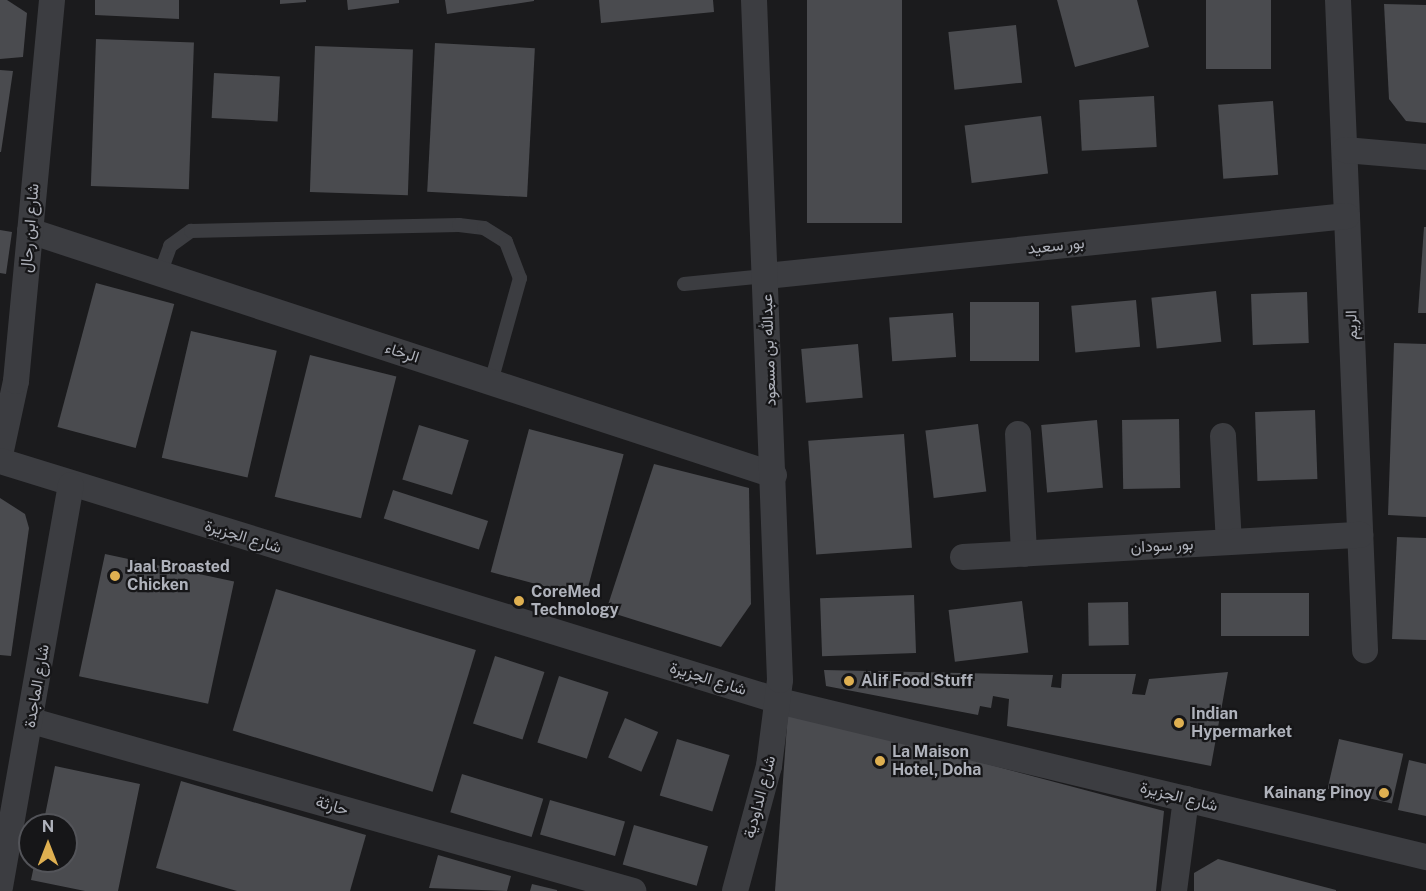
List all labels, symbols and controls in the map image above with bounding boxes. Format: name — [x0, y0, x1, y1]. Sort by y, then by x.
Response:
street label: شارع ابن رحال — [17, 183, 43, 273]
street label: بور سعيد — [1027, 233, 1085, 259]
street label: عبدالله بن مسعود — [757, 293, 781, 407]
street label: الريم — [1342, 310, 1362, 340]
street label: الرخاء — [383, 339, 421, 367]
street label: شارع الجزيرة — [202, 516, 284, 558]
street label: بور سودان — [1130, 535, 1194, 557]
place label: Jaal Broasted Chicken — [127, 557, 230, 595]
marker: Jaal Broasted Chicken — [108, 569, 122, 583]
place label: CoreMed Technology — [531, 582, 619, 620]
marker: CoreMed Technology — [512, 594, 526, 608]
street label: شارع الماجدة — [20, 643, 54, 729]
street label: شارع الجزيرة — [667, 658, 749, 700]
place label: Alif Food Stuff — [861, 671, 973, 691]
marker: Alif Food Stuff — [842, 674, 856, 688]
place label: Indian Hypermarket — [1191, 704, 1292, 742]
marker: Indian Hypermarket — [1172, 716, 1186, 730]
place label: La Maison Hotel, Doha — [892, 742, 981, 780]
street label: شارع الداودية — [740, 754, 780, 840]
marker: La Maison Hotel, Doha — [873, 754, 887, 768]
street label: شارع الجزيرة — [1138, 778, 1220, 816]
place label: Kainang Pinoy — [1263, 783, 1372, 803]
marker: Kainang Pinoy — [1377, 786, 1391, 800]
street label: حارثة — [314, 792, 350, 820]
north arrow — [18, 813, 78, 873]
text: N — [42, 817, 54, 836]

